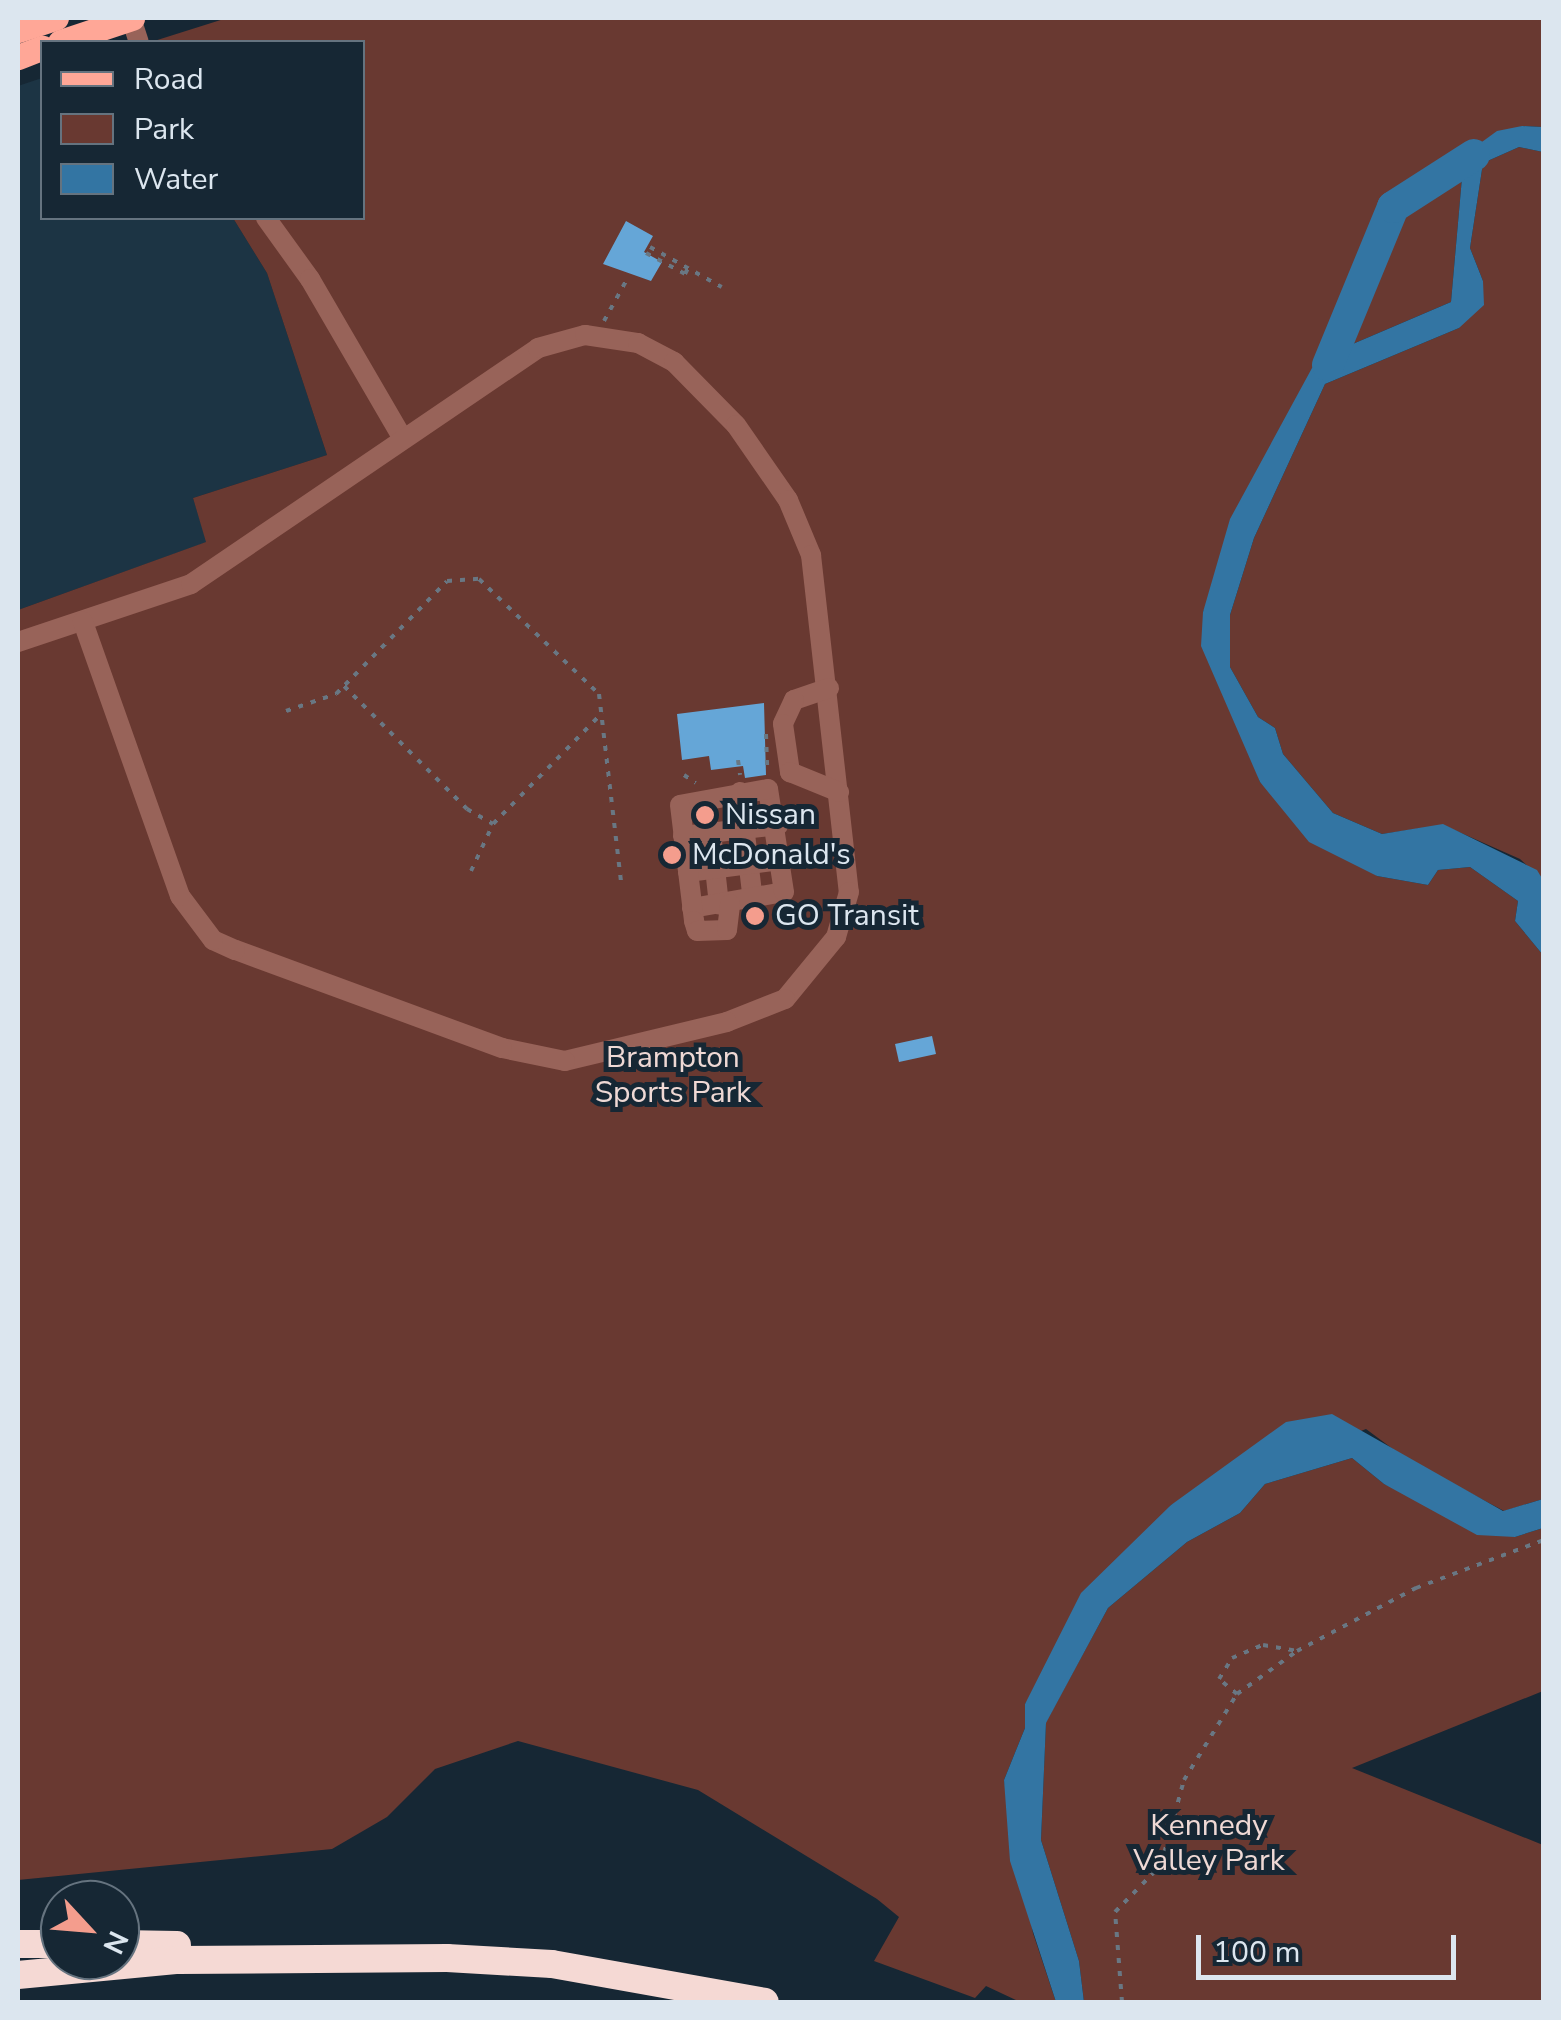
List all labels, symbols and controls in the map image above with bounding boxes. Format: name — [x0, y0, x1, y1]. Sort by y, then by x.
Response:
legend — [40, 40, 365, 220]
text: Road — [134, 59, 204, 100]
text: Park — [134, 109, 194, 150]
text: Water — [134, 159, 218, 200]
place label: Nissan — [725, 797, 816, 833]
marker: Nissan — [694, 804, 716, 826]
place label: McDonald's — [692, 837, 851, 873]
marker: McDonald's — [661, 844, 683, 866]
place label: GO Transit — [775, 898, 919, 934]
marker: GO Transit — [744, 905, 766, 927]
park label: Brampton Sports Park — [595, 1040, 751, 1110]
park label: Kennedy Valley Park — [1133, 1808, 1285, 1878]
north arrow — [40, 1880, 140, 1980]
scale bar — [1201, 1915, 1461, 1977]
text: N — [93, 1925, 137, 1960]
text: 100 m — [1213, 1932, 1300, 1973]

